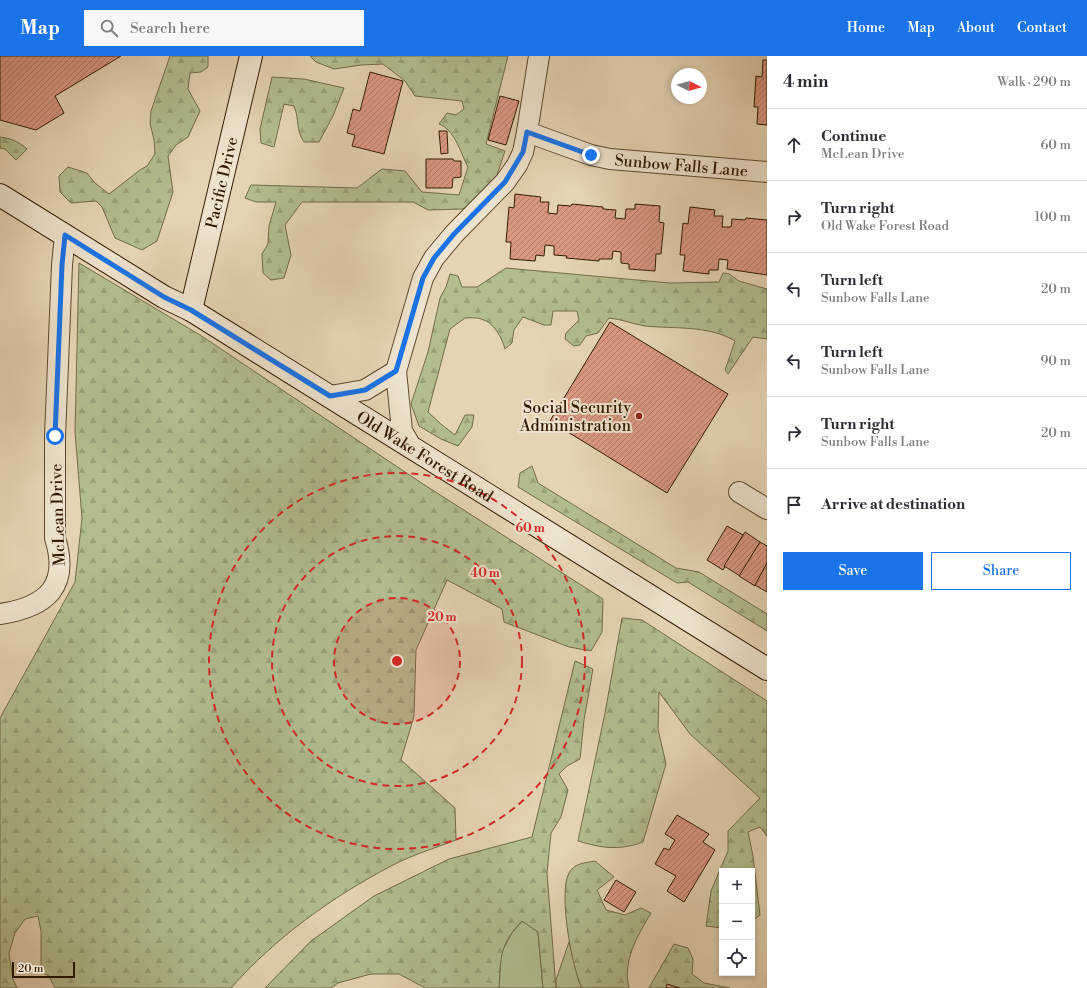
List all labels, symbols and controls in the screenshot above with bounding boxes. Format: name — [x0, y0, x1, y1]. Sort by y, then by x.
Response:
search box — [84, 10, 364, 46]
text: Map — [20, 16, 60, 40]
icon: search — [98, 17, 120, 39]
text: Search here — [130, 19, 210, 38]
text: Home — [847, 19, 885, 37]
text: Map — [907, 19, 935, 37]
text: About — [957, 19, 995, 37]
text: Contact — [1017, 19, 1067, 37]
north arrow — [671, 68, 707, 104]
text: 4 min — [783, 71, 828, 93]
text: Walk · 290 m — [997, 74, 1071, 90]
text: Continue — [821, 127, 886, 146]
icon: ahead — [783, 134, 805, 156]
street label: Pacific Drive — [202, 135, 243, 231]
text: 60 m — [1040, 137, 1071, 153]
route end — [582, 146, 600, 164]
text: McLean Drive — [821, 146, 904, 162]
street label: Sunbow Falls Lane — [614, 150, 749, 181]
text: Turn right — [821, 199, 895, 218]
icon: right — [783, 206, 805, 228]
text: 100 m — [1035, 209, 1071, 225]
text: Old Wake Forest Road — [821, 218, 949, 234]
text: Turn left — [821, 271, 883, 290]
icon: left — [783, 278, 805, 300]
text: 20 m — [1041, 281, 1071, 297]
text: Sunbow Falls Lane — [821, 290, 930, 306]
text: Turn left — [821, 343, 883, 362]
icon: left — [783, 350, 805, 372]
text: 90 m — [1040, 353, 1071, 369]
text: Sunbow Falls Lane — [821, 362, 930, 378]
place label: Social Security Administration — [519, 398, 631, 436]
street label: Old Wake Forest Road — [353, 407, 497, 507]
marker: Social Security Administration — [634, 411, 644, 421]
text: Turn right — [821, 415, 895, 434]
icon: right — [783, 422, 805, 444]
text: 20 m — [1041, 425, 1071, 441]
route start — [46, 427, 64, 445]
text: Sunbow Falls Lane — [821, 434, 930, 450]
street label: McLean Drive — [46, 463, 70, 567]
icon: arrive — [783, 494, 805, 516]
text: Arrive at destination — [821, 495, 965, 514]
text: 60 m — [515, 521, 545, 536]
button: Save — [783, 552, 923, 590]
button: Share — [931, 552, 1071, 590]
text: 40 m — [470, 566, 500, 581]
text: 20 m — [427, 610, 457, 625]
centre of rings — [390, 654, 404, 668]
map controls — [719, 868, 755, 976]
button: + — [719, 868, 755, 904]
button: − — [719, 904, 755, 940]
button: locate — [719, 940, 755, 976]
scale bar — [12, 960, 75, 979]
text: 20 m — [18, 962, 43, 976]

